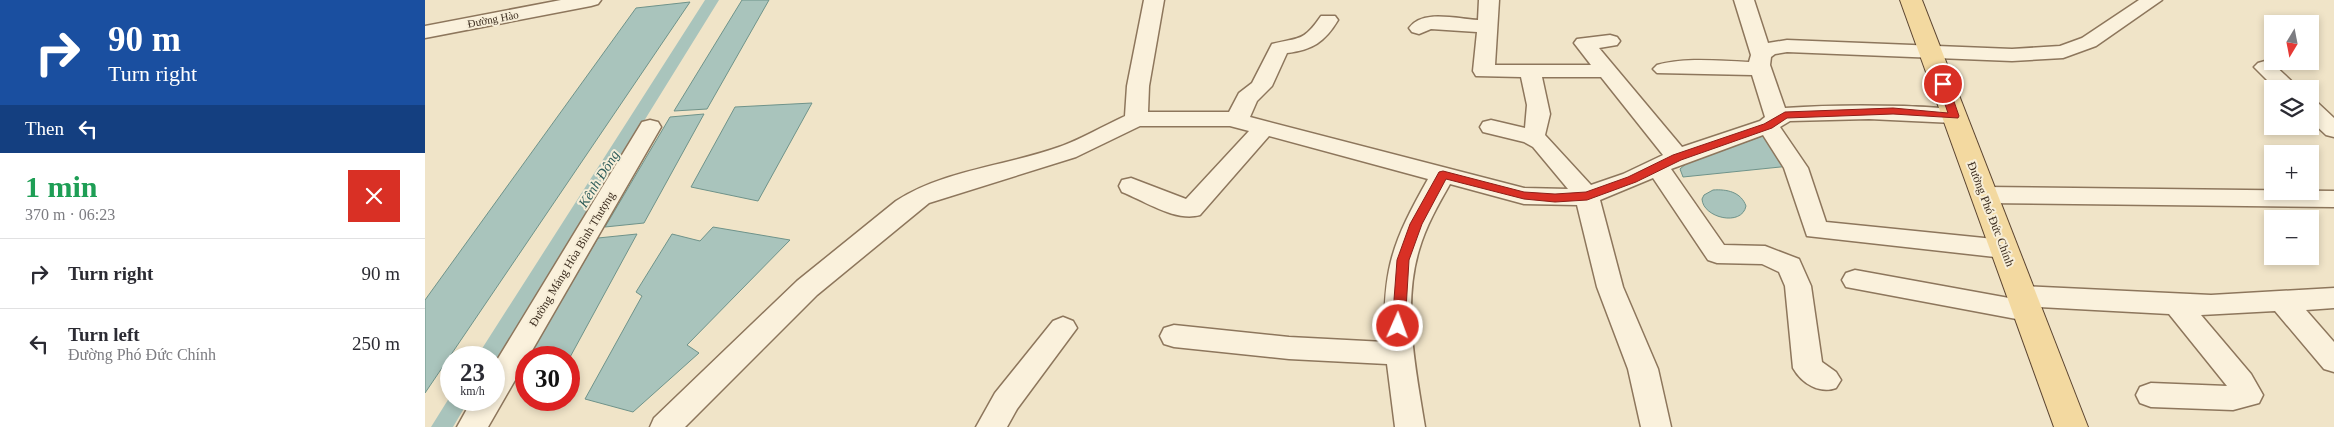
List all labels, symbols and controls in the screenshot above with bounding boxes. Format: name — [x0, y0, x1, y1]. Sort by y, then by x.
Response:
street label: Đường Hào — [466, 8, 520, 30]
north arrow — [2264, 15, 2319, 70]
map controls — [2264, 15, 2319, 265]
icon: right — [25, 20, 90, 85]
text: 90 m — [108, 20, 181, 59]
text: Turn right — [108, 61, 197, 86]
pin — [1922, 63, 1964, 105]
icon: arrive — [1929, 70, 1957, 98]
button: layers — [2264, 80, 2319, 135]
icon: left — [74, 115, 102, 143]
text: Then — [25, 118, 64, 139]
button: + — [2264, 145, 2319, 200]
water label: Kênh Đông — [575, 148, 622, 211]
street label: Đường Phó Đức Chính — [1965, 160, 2017, 268]
text: 1 min — [25, 170, 98, 203]
button: close — [348, 170, 400, 222]
street label: Đường Máng Hòa Bình Thượng — [526, 189, 618, 329]
text: 370 m · 06:23 — [25, 206, 115, 223]
button: − — [2264, 210, 2319, 265]
icon: right — [25, 260, 53, 288]
text: Turn right — [68, 263, 153, 284]
text: 90 m — [361, 263, 400, 284]
position arrow — [1371, 299, 1423, 351]
text: Turn left — [68, 324, 140, 345]
icon: left — [25, 330, 53, 358]
text: 250 m — [352, 333, 400, 354]
text: Đường Phó Đức Chính — [68, 346, 216, 363]
speed limit sign: 30 — [515, 346, 580, 411]
text: 23 — [460, 359, 485, 386]
text: km/h — [460, 384, 485, 398]

